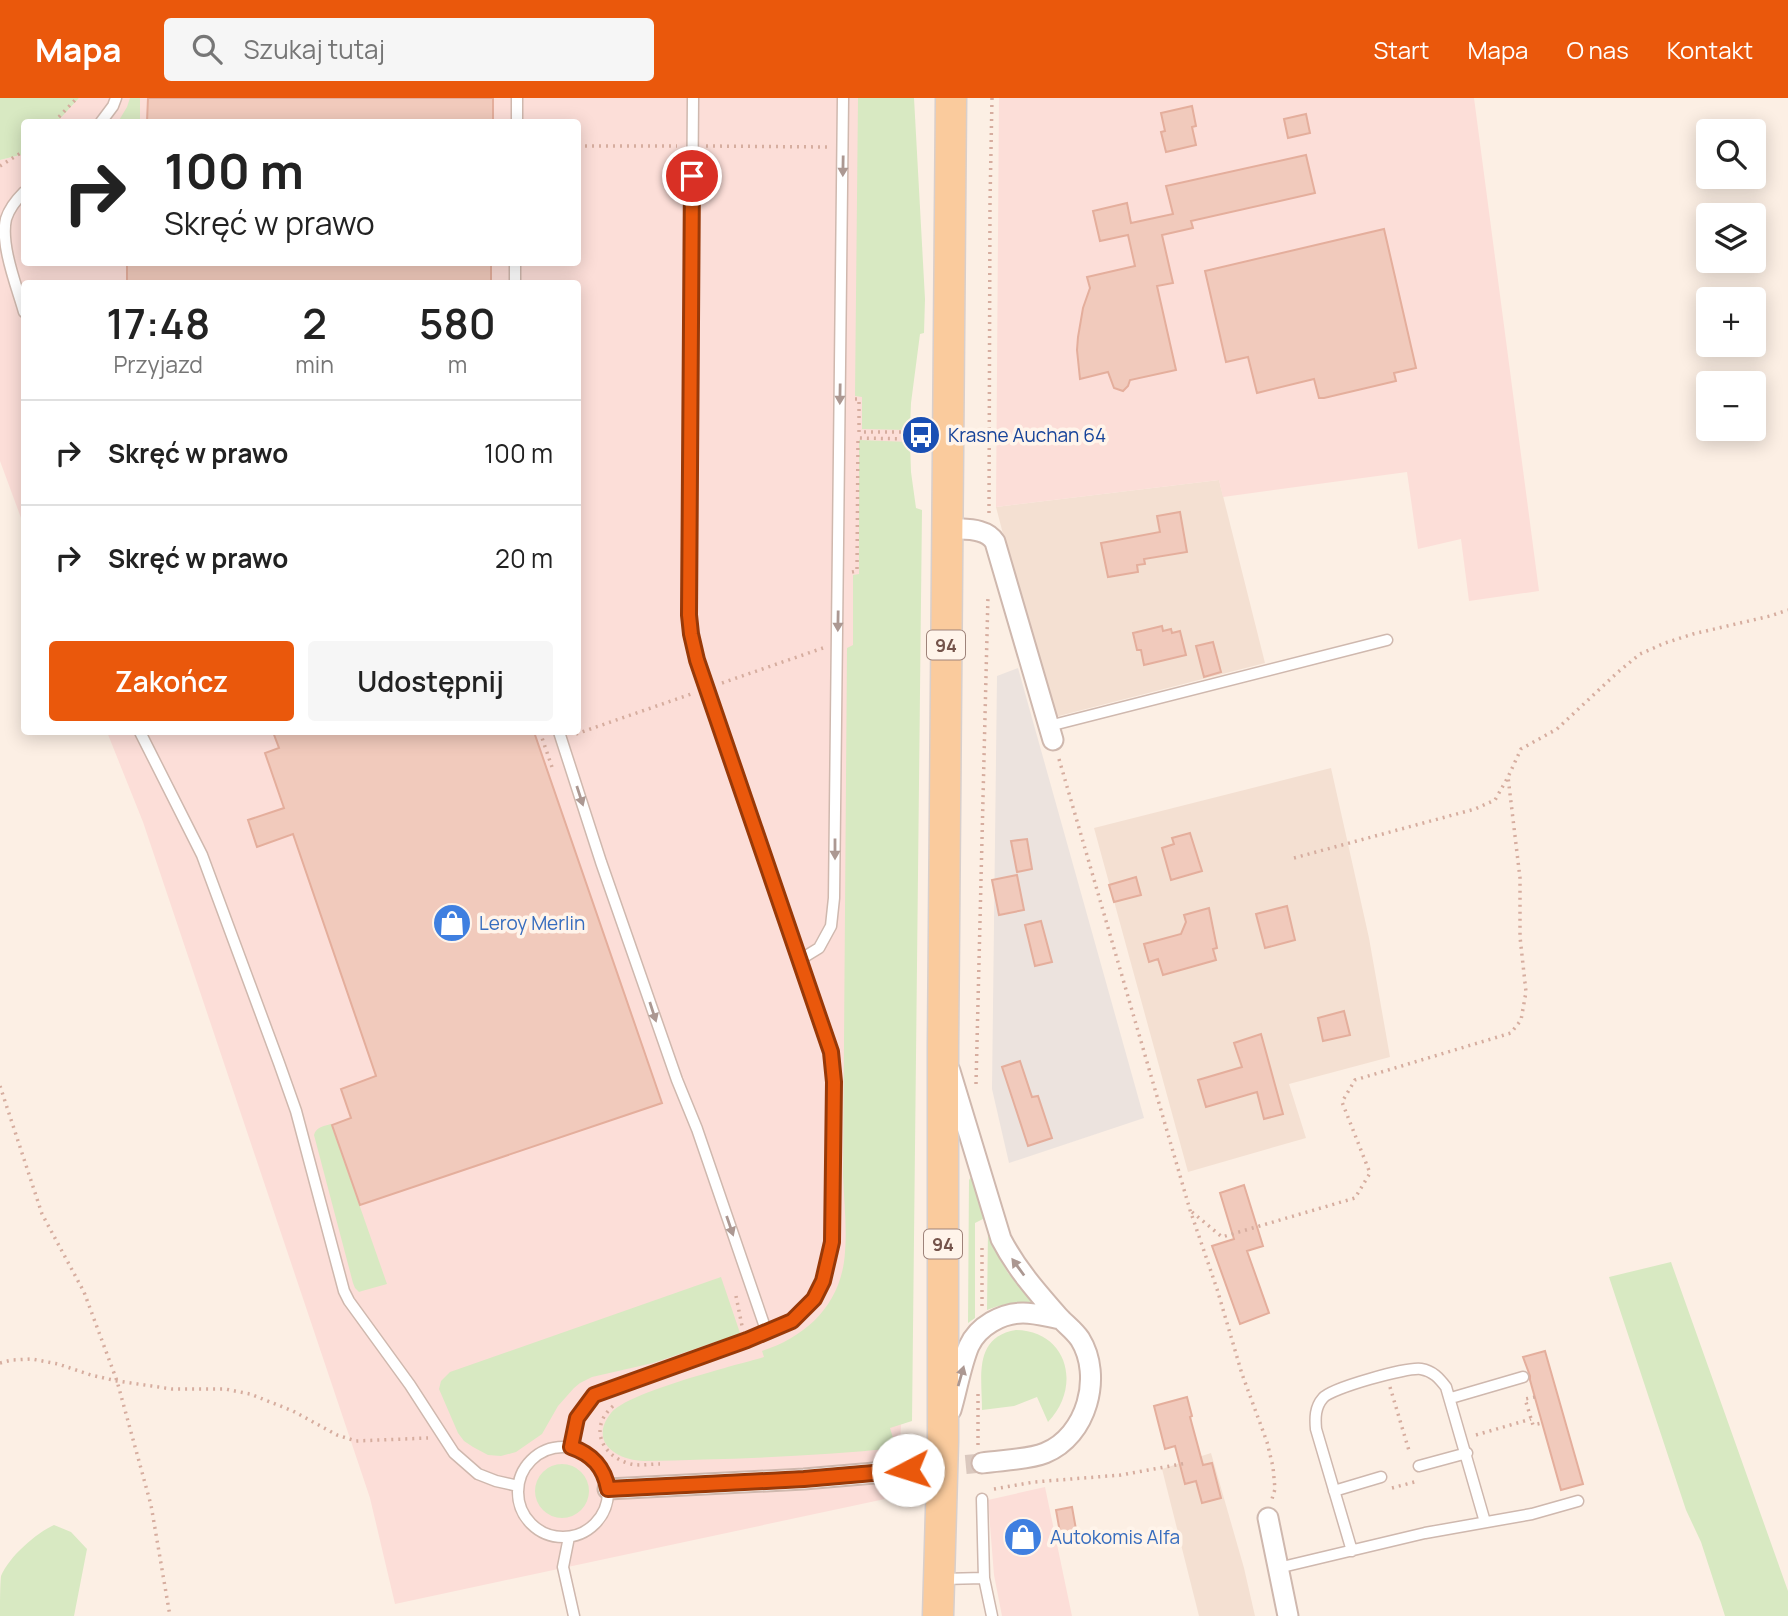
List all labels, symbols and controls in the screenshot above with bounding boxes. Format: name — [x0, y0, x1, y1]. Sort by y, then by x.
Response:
search box — [164, 18, 654, 81]
text: Mapa — [35, 27, 122, 72]
icon: search — [188, 30, 226, 68]
text: Szukaj tutaj — [244, 31, 385, 67]
text: Start — [1373, 33, 1429, 66]
text: Mapa — [1467, 33, 1528, 66]
text: O nas — [1566, 33, 1629, 66]
text: Kontakt — [1667, 33, 1753, 66]
map controls — [1696, 119, 1766, 441]
button: search — [1696, 119, 1766, 189]
text: 100 m — [164, 137, 304, 204]
pin — [662, 146, 722, 206]
icon: right — [49, 147, 140, 238]
one-way arrow — [837, 155, 848, 177]
icon: arrive — [673, 157, 711, 195]
text: Skręć w prawo — [164, 201, 375, 245]
button: layers — [1696, 203, 1766, 273]
button: + — [1696, 287, 1766, 357]
text: 17:48 — [106, 294, 210, 352]
text: 2 — [302, 294, 327, 352]
text: 580 — [419, 294, 496, 352]
text: Przyjazd — [113, 348, 203, 380]
text: min — [295, 348, 334, 380]
text: m — [448, 348, 467, 380]
button: − — [1696, 371, 1766, 441]
one-way arrow — [835, 383, 846, 405]
bus stop icon: Krasne Auchan 64 — [900, 414, 942, 456]
place label: Krasne Auchan 64 — [948, 422, 1106, 448]
icon: right — [49, 434, 87, 472]
text: Skręć w prawo — [108, 435, 288, 471]
text: 100 m — [484, 435, 553, 471]
icon: right — [49, 539, 87, 577]
text: Skręć w prawo — [108, 540, 288, 576]
text: 20 m — [495, 540, 553, 576]
one-way arrow — [832, 610, 844, 632]
road number: 94 — [927, 630, 965, 660]
button: Zakończ — [49, 641, 294, 721]
button: Udostępnij — [308, 641, 553, 721]
one-way arrow — [575, 786, 586, 807]
one-way arrow — [829, 838, 840, 860]
shop icon: Leroy Merlin — [431, 902, 473, 944]
place label: Leroy Merlin — [479, 910, 585, 936]
one-way arrow — [649, 1001, 659, 1022]
one-way arrow — [725, 1215, 736, 1236]
road number: 94 — [924, 1230, 962, 1259]
one-way arrow — [1011, 1258, 1025, 1276]
one-way arrow — [956, 1364, 967, 1386]
position arrow — [871, 1433, 945, 1507]
shop icon: Autokomis Alfa — [1002, 1516, 1044, 1558]
place label: Autokomis Alfa — [1050, 1524, 1180, 1550]

